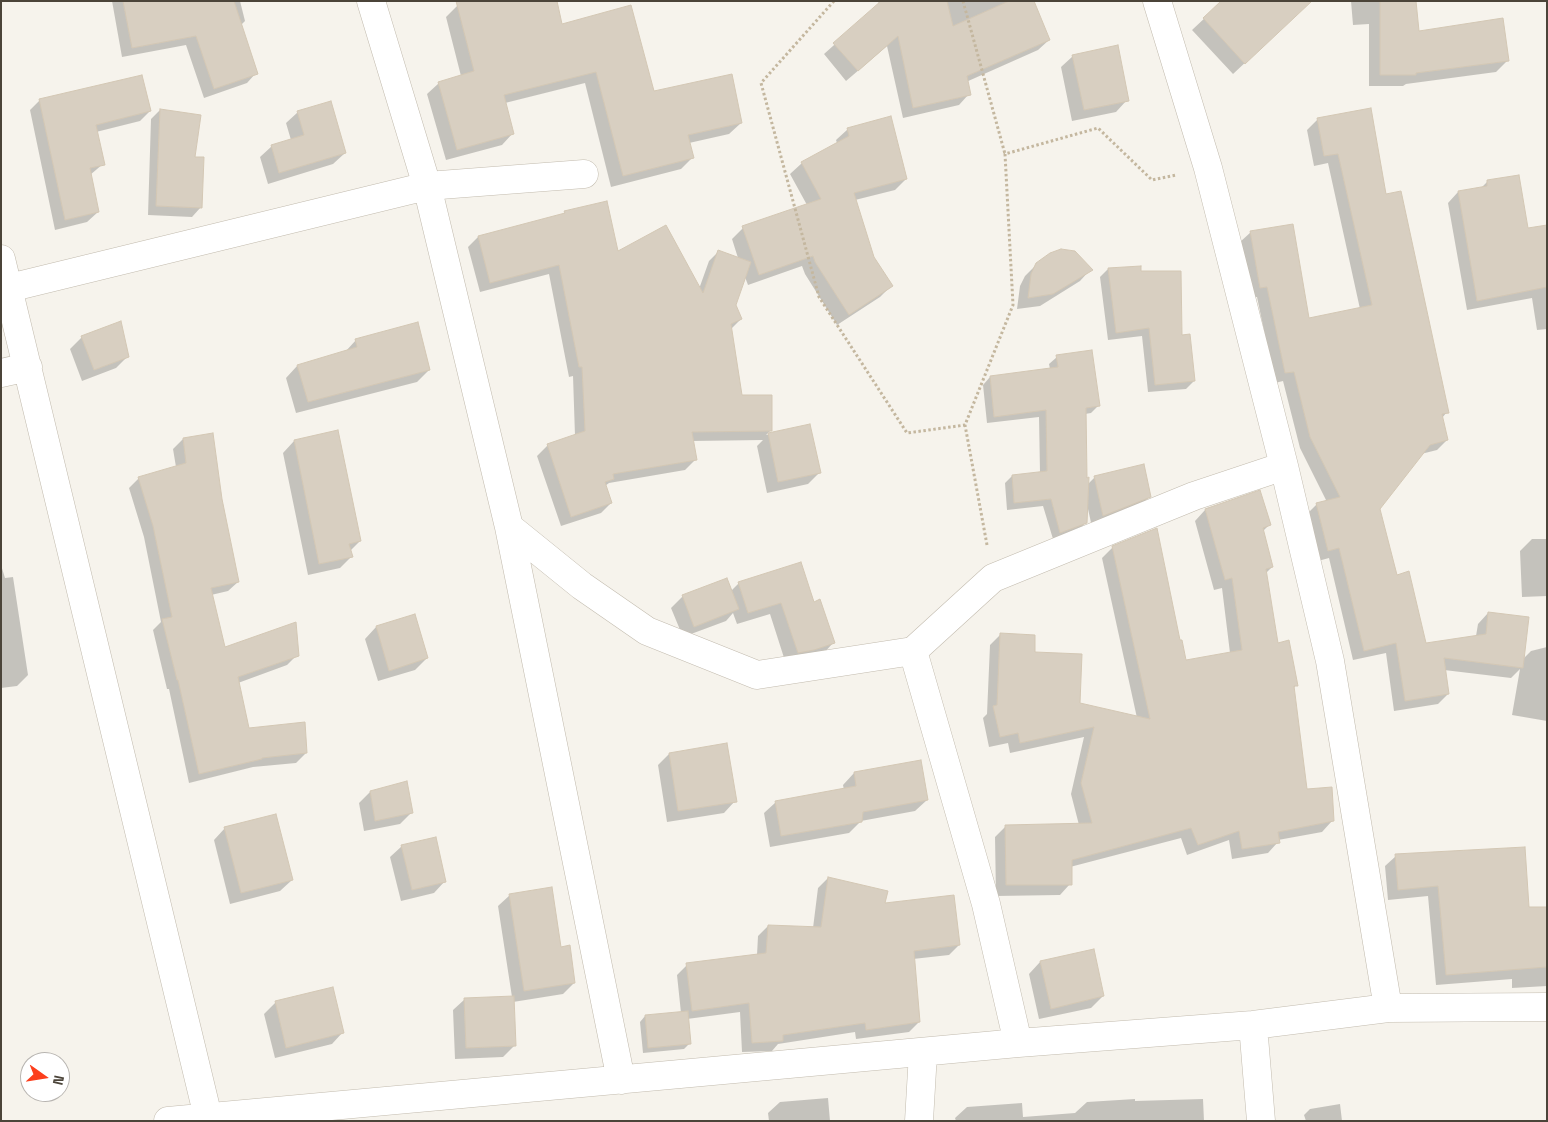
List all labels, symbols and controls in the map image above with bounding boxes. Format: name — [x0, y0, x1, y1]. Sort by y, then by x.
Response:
north arrow — [20, 1052, 70, 1102]
text: N — [49, 1074, 68, 1087]

